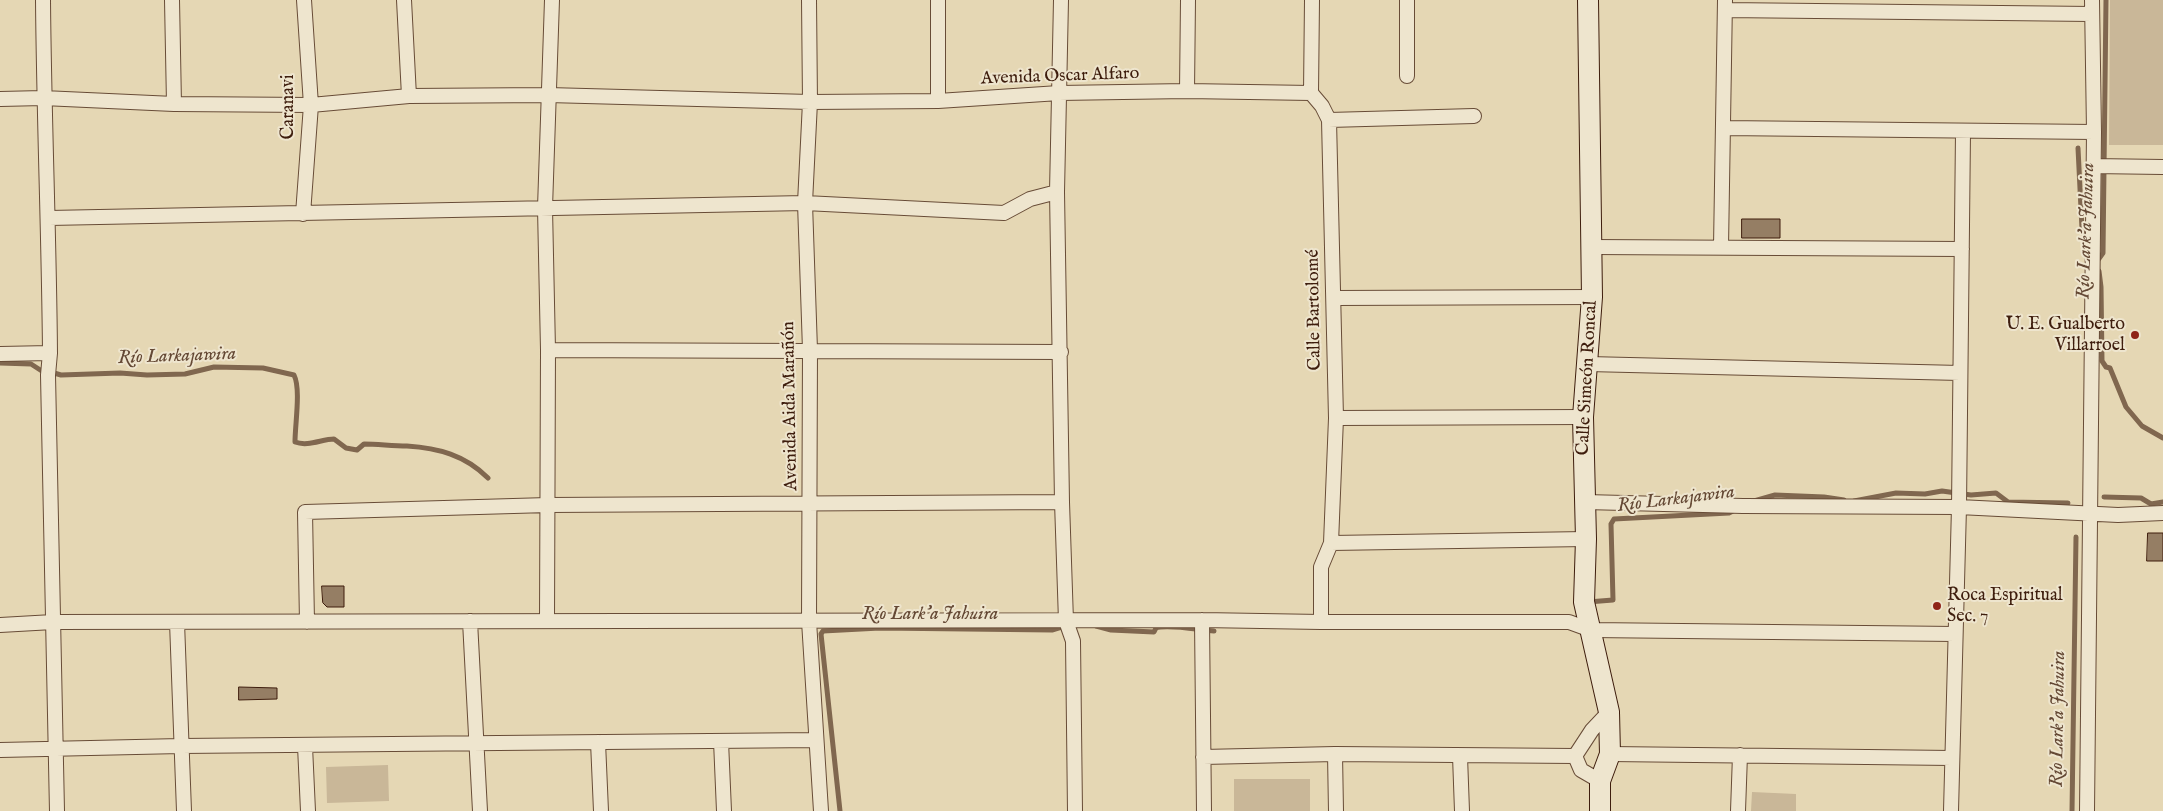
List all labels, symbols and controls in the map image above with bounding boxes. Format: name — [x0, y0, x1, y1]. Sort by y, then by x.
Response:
street label: Avenida Oscar Alfaro — [980, 63, 1140, 91]
street label: Caranavi — [278, 74, 300, 140]
water label: Río Lark’a Jahuira — [2073, 162, 2101, 300]
street label: Calle Bartolomé — [1303, 249, 1327, 371]
street label: Calle Simeón Roncal — [1573, 300, 1603, 456]
place label: U. E. Gualberto Villarroel — [2006, 314, 2125, 356]
street label: Avenida Aida Marañón — [779, 321, 803, 491]
marker: U. E. Gualberto Villarroel — [2129, 329, 2141, 341]
water label: Río Larkajawira — [117, 344, 237, 370]
water label: Río Larkajawira — [1616, 481, 1736, 519]
place label: Roca Espiritual Sec. 7 — [1947, 585, 2063, 628]
marker: Roca Espiritual Sec. 7 — [1931, 600, 1943, 612]
water label: Río Lark’a Jahuira — [862, 604, 998, 626]
water label: Río Lark’a Jahuira — [2046, 650, 2072, 788]

